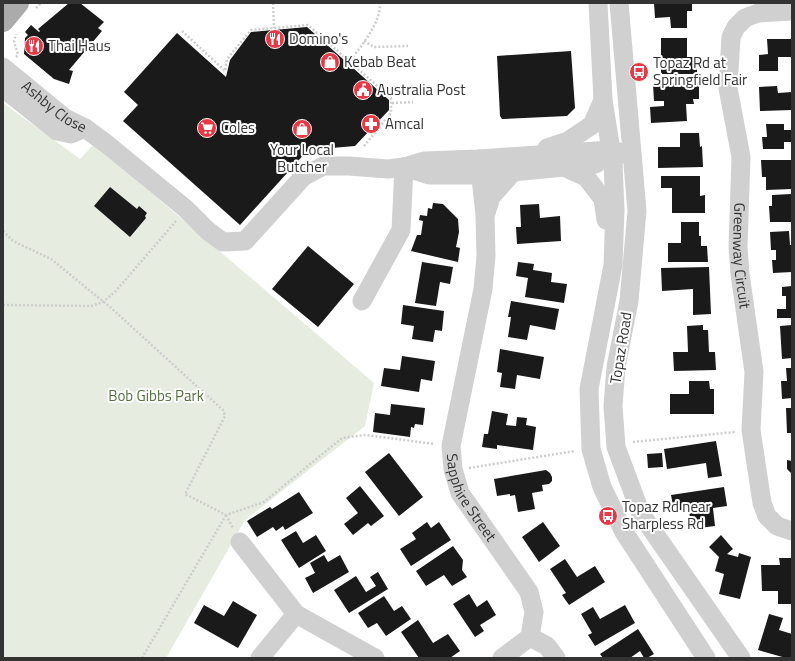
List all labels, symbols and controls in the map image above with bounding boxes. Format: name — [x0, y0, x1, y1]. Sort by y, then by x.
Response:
place label: Domino's — [289, 27, 348, 50]
restaurant icon: Domino's — [264, 28, 286, 50]
place label: Thai Haus — [48, 34, 111, 57]
restaurant icon: Thai Haus — [23, 35, 45, 57]
place label: Kebab Beat — [344, 50, 417, 73]
shop icon: Kebab Beat — [319, 51, 341, 73]
place label: Topaz Rd at Springfield Fair — [653, 51, 747, 91]
bus stop icon: Topaz Rd at Springfield Fair — [628, 61, 650, 83]
street label: Ashby Close — [17, 75, 91, 138]
place label: Australia Post — [377, 78, 466, 101]
public building icon: Australia Post — [352, 79, 374, 101]
place label: Amcal — [385, 112, 424, 135]
pharmacy icon: Amcal — [360, 113, 382, 135]
place label: Coles — [221, 116, 255, 139]
supermarket icon: Coles — [196, 117, 218, 139]
shop icon: Your Local Butcher — [291, 118, 313, 140]
place label: Your Local Butcher — [270, 138, 334, 178]
street label: Greenway Circuit — [727, 202, 757, 311]
street label: Topaz Road — [603, 310, 638, 386]
park label: Bob Gibbs Park — [108, 384, 204, 407]
street label: Sapphire Street — [441, 453, 503, 547]
place label: Topaz Rd near Sharpless Rd — [622, 495, 711, 535]
bus stop icon: Topaz Rd near Sharpless Rd — [597, 505, 619, 527]

